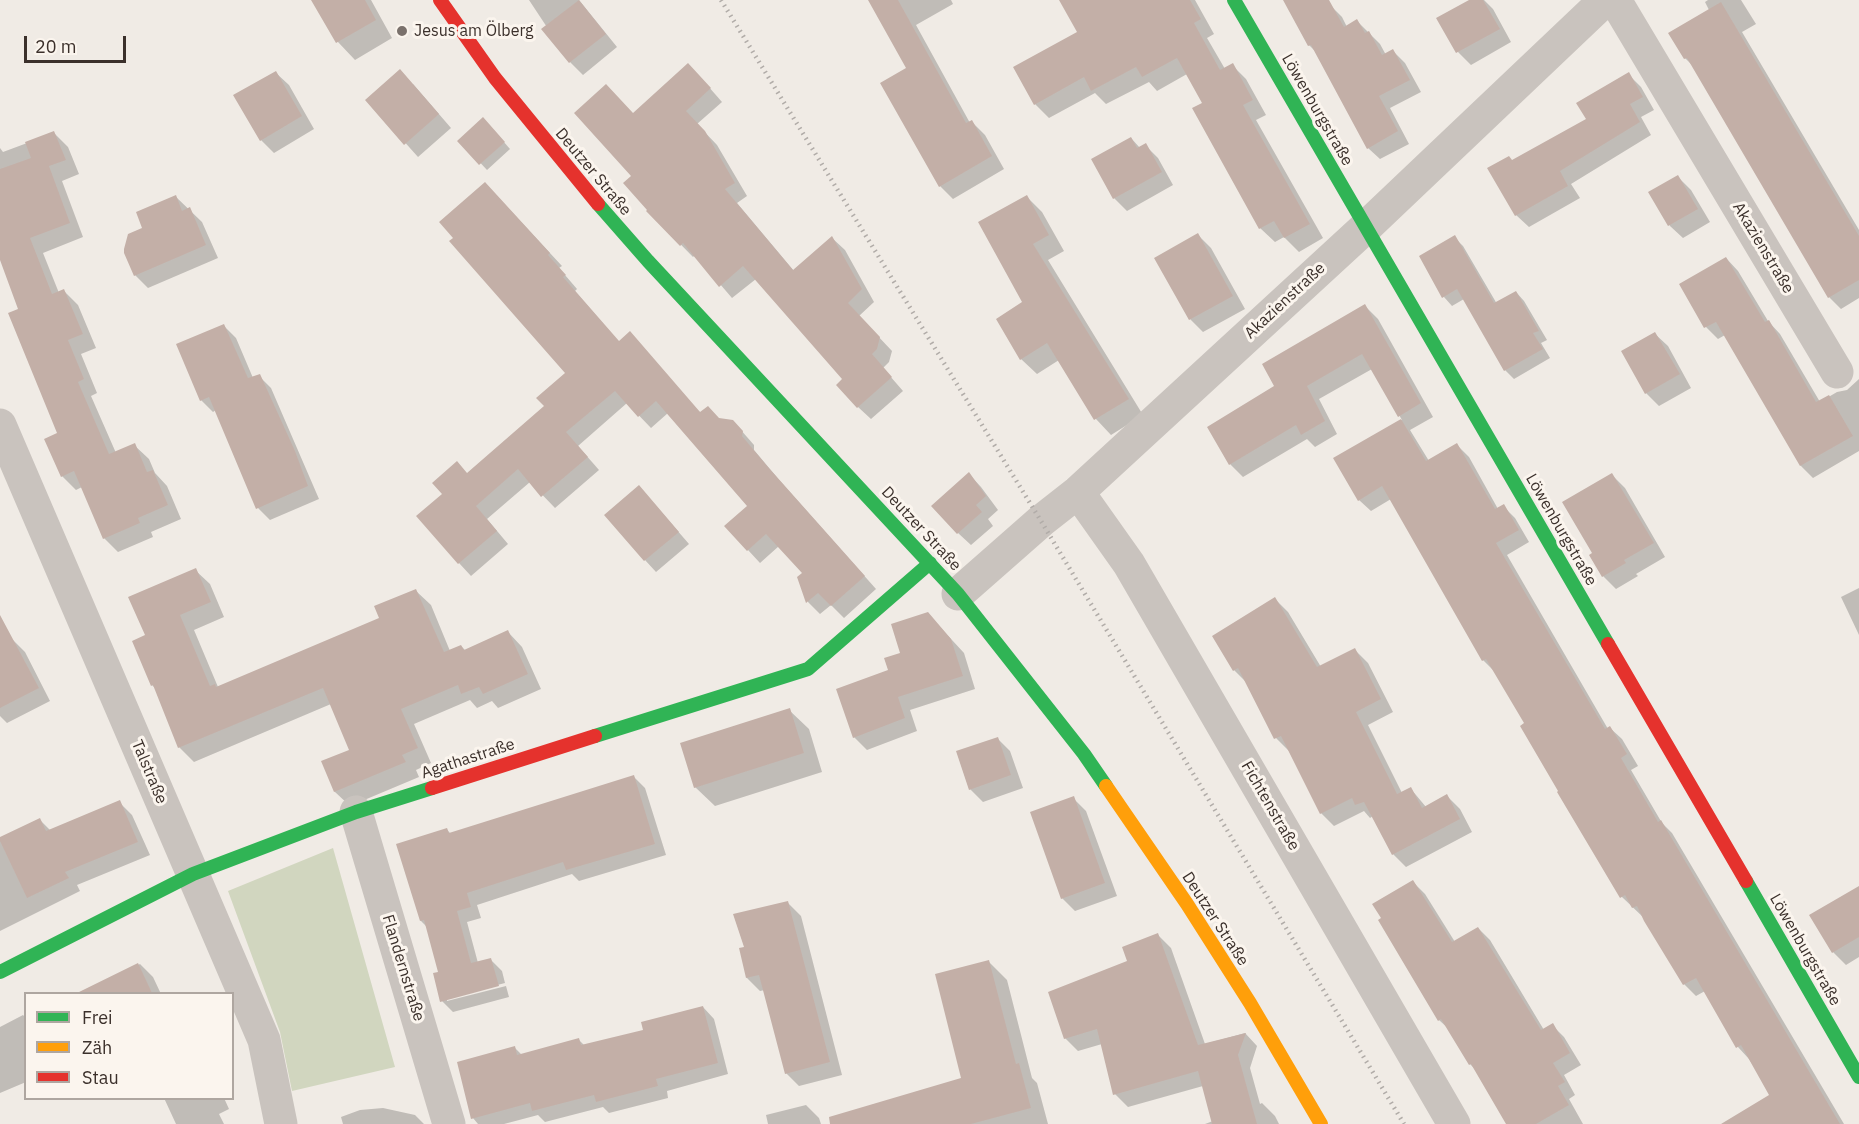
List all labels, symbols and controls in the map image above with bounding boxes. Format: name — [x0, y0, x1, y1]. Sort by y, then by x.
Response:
place label: Jesus am Ölberg — [414, 21, 533, 41]
scale bar — [27, 24, 129, 62]
marker: Jesus am Ölberg — [395, 24, 409, 38]
text: 20 m — [35, 35, 77, 58]
street label: Löwenburgstraße — [1277, 51, 1357, 169]
street label: Deutzer Straße — [551, 124, 635, 220]
street label: Akazienstraße — [1728, 199, 1798, 297]
street label: Akazienstraße — [1241, 259, 1329, 343]
street label: Löwenburgstraße — [1521, 471, 1601, 589]
street label: Deutzer Straße — [877, 483, 965, 575]
street label: Agathastraße — [419, 735, 517, 783]
street label: Talstraße — [127, 737, 171, 807]
street label: Fichtenstraße — [1237, 758, 1303, 854]
street label: Deutzer Straße — [1177, 868, 1253, 970]
street label: Löwenburgstraße — [1765, 891, 1845, 1009]
street label: Flandernstraße — [378, 912, 428, 1024]
legend — [24, 992, 234, 1100]
text: Frei — [82, 1006, 113, 1029]
text: Zäh — [82, 1036, 112, 1059]
text: Stau — [82, 1066, 119, 1089]

